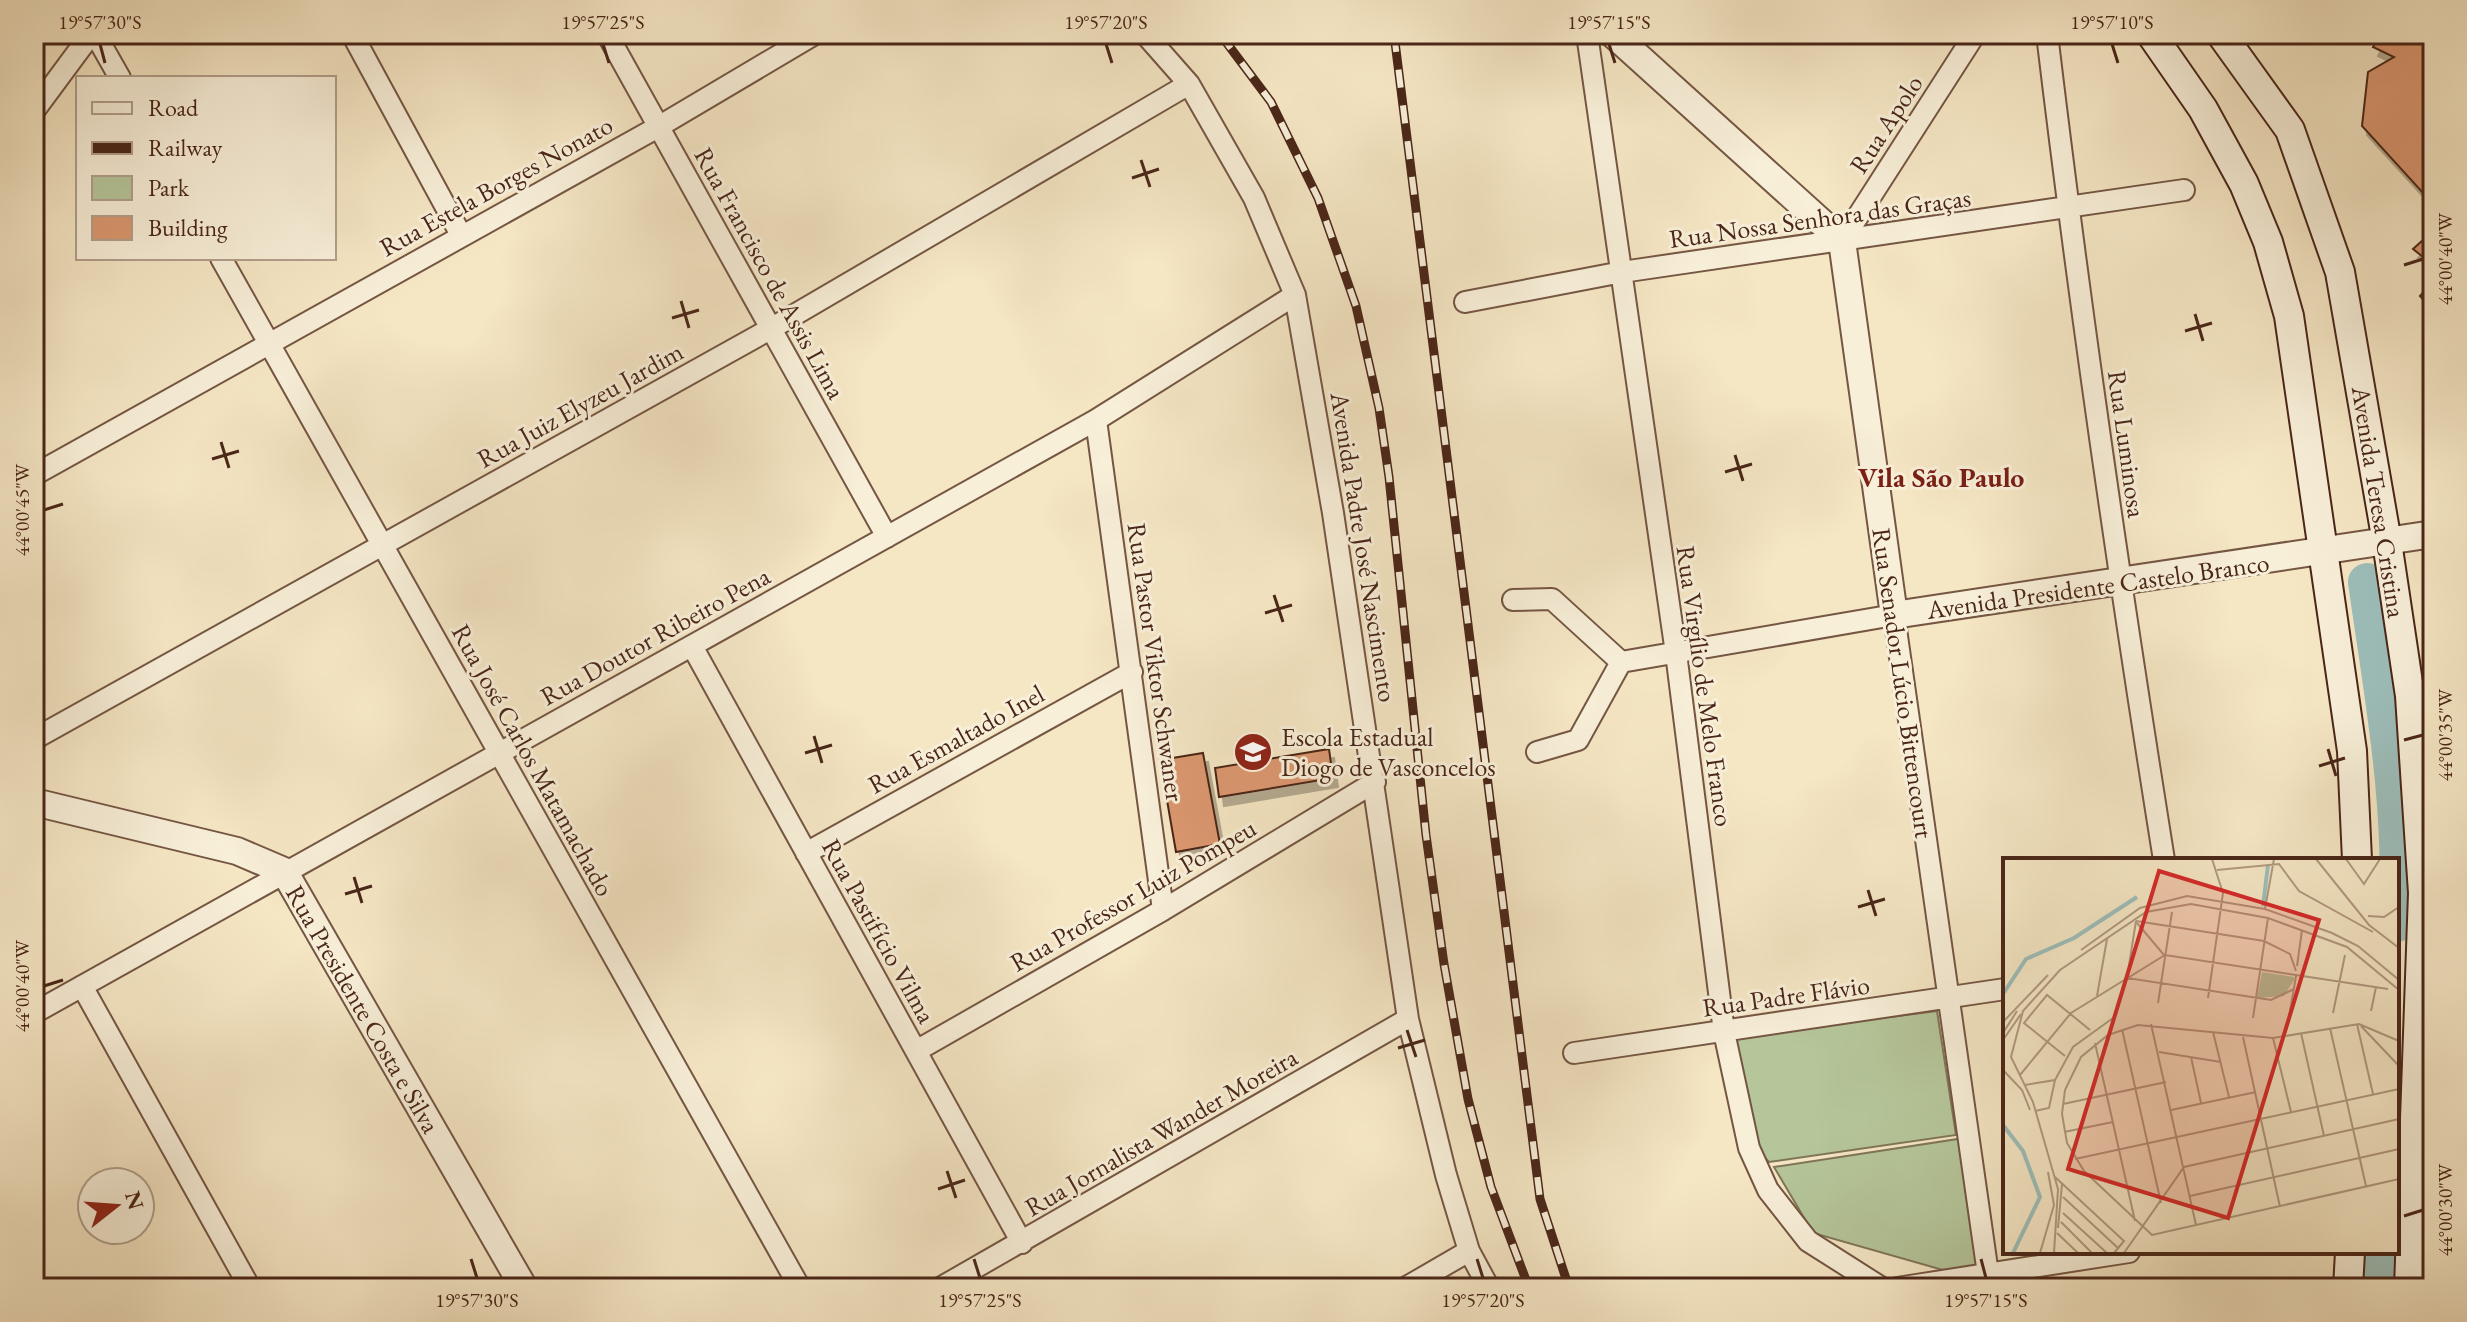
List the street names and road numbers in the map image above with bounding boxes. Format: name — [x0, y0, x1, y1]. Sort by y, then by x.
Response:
street label: Rua Apolo — [1842, 68, 1930, 180]
street label: Rua Estela Borges Nonato — [373, 108, 619, 264]
street label: Rua Francisco de Assis Lima — [687, 141, 854, 405]
street label: Rua Nossa Senhora das Graças — [1667, 180, 1973, 256]
street label: Rua Juiz Elyzeu Jardim — [471, 334, 689, 476]
street label: Rua Luminosa — [2100, 368, 2154, 521]
street label: Avenida Teresa Cristina — [2344, 383, 2414, 621]
street label: Avenida Padre José Nascimento — [1323, 389, 1405, 704]
street label: Rua Pastor Viktor Schwaner — [1120, 521, 1192, 804]
street label: Rua Senador Lúcio Bittencourt — [1864, 526, 1942, 840]
street label: Rua Virgílio de Melo Franco — [1668, 543, 1742, 829]
street label: Avenida Presidente Castelo Branco — [1924, 545, 2271, 627]
street label: Rua Doutor Ribeiro Pena — [534, 558, 777, 713]
street label: Rua José Carlos Matamachado — [444, 618, 622, 902]
street label: Rua Esmaltado Inel — [862, 677, 1050, 801]
street label: Rua Professor Luiz Pompeu — [1004, 810, 1262, 979]
street label: Rua Pastifício Vilma — [814, 833, 944, 1030]
street label: Rua Presidente Costa e Silva — [278, 879, 448, 1140]
street label: Rua Padre Flávio — [1700, 967, 1872, 1025]
street label: Rua Jornalista Wander Moreira — [1018, 1040, 1304, 1224]

